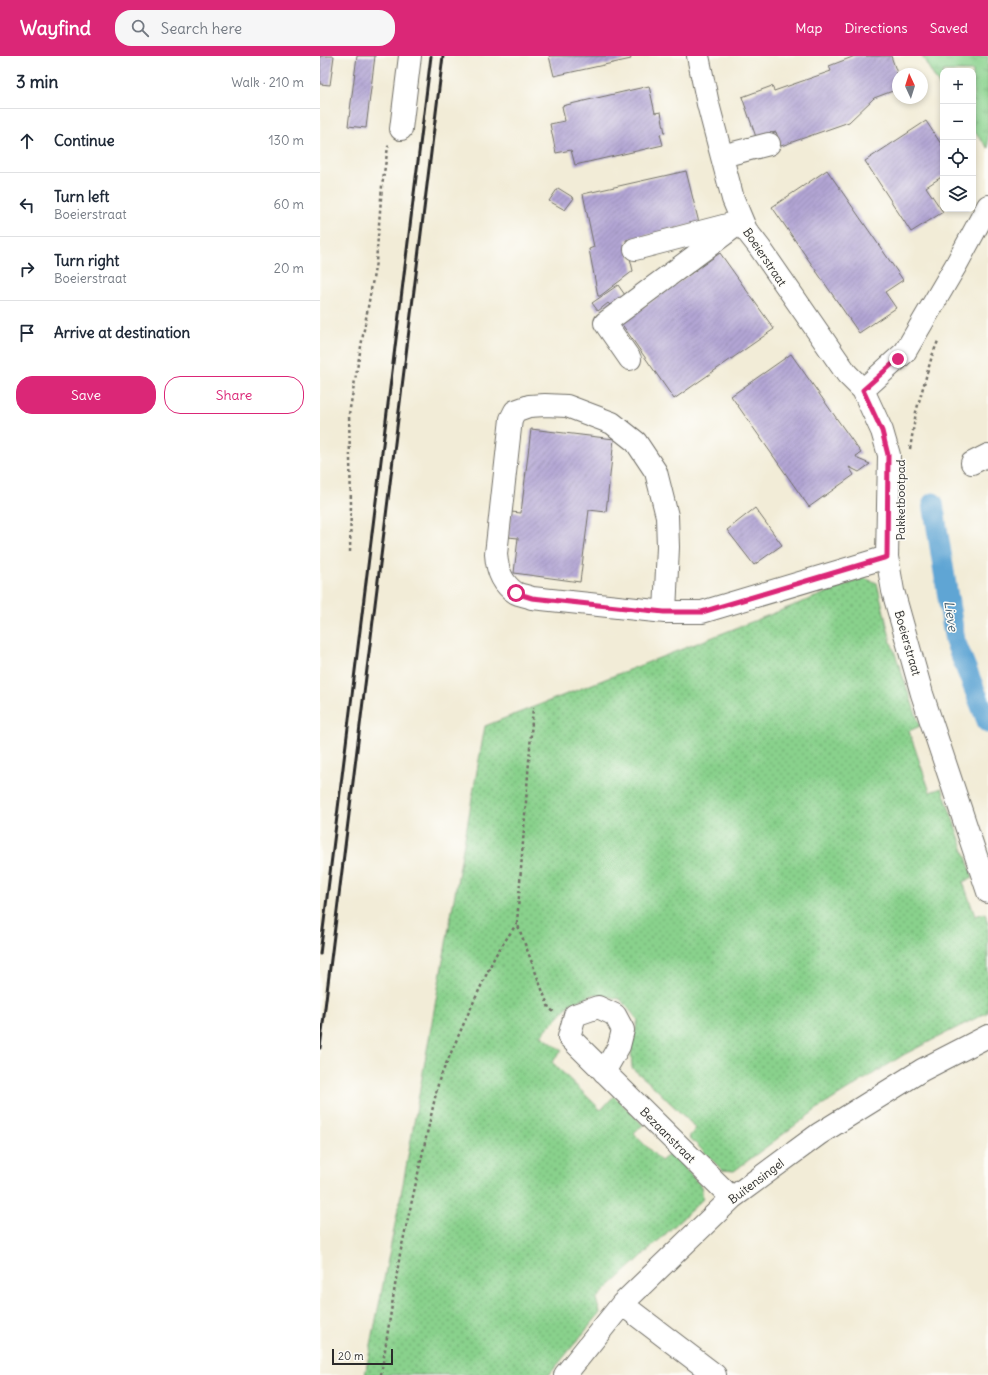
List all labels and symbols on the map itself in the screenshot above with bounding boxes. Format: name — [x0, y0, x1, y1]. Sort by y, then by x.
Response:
north arrow — [892, 68, 928, 104]
street label: Boeierstraat — [740, 225, 790, 289]
route end — [889, 350, 907, 368]
street label: Pakketbootpad — [893, 459, 908, 541]
route start — [507, 584, 525, 602]
water label: Lieve — [940, 600, 962, 633]
street label: Boeierstraat — [892, 609, 924, 677]
street label: Bezaanstraat — [637, 1104, 699, 1166]
street label: Buitensingel — [725, 1155, 787, 1207]
scale bar — [332, 1347, 393, 1366]

